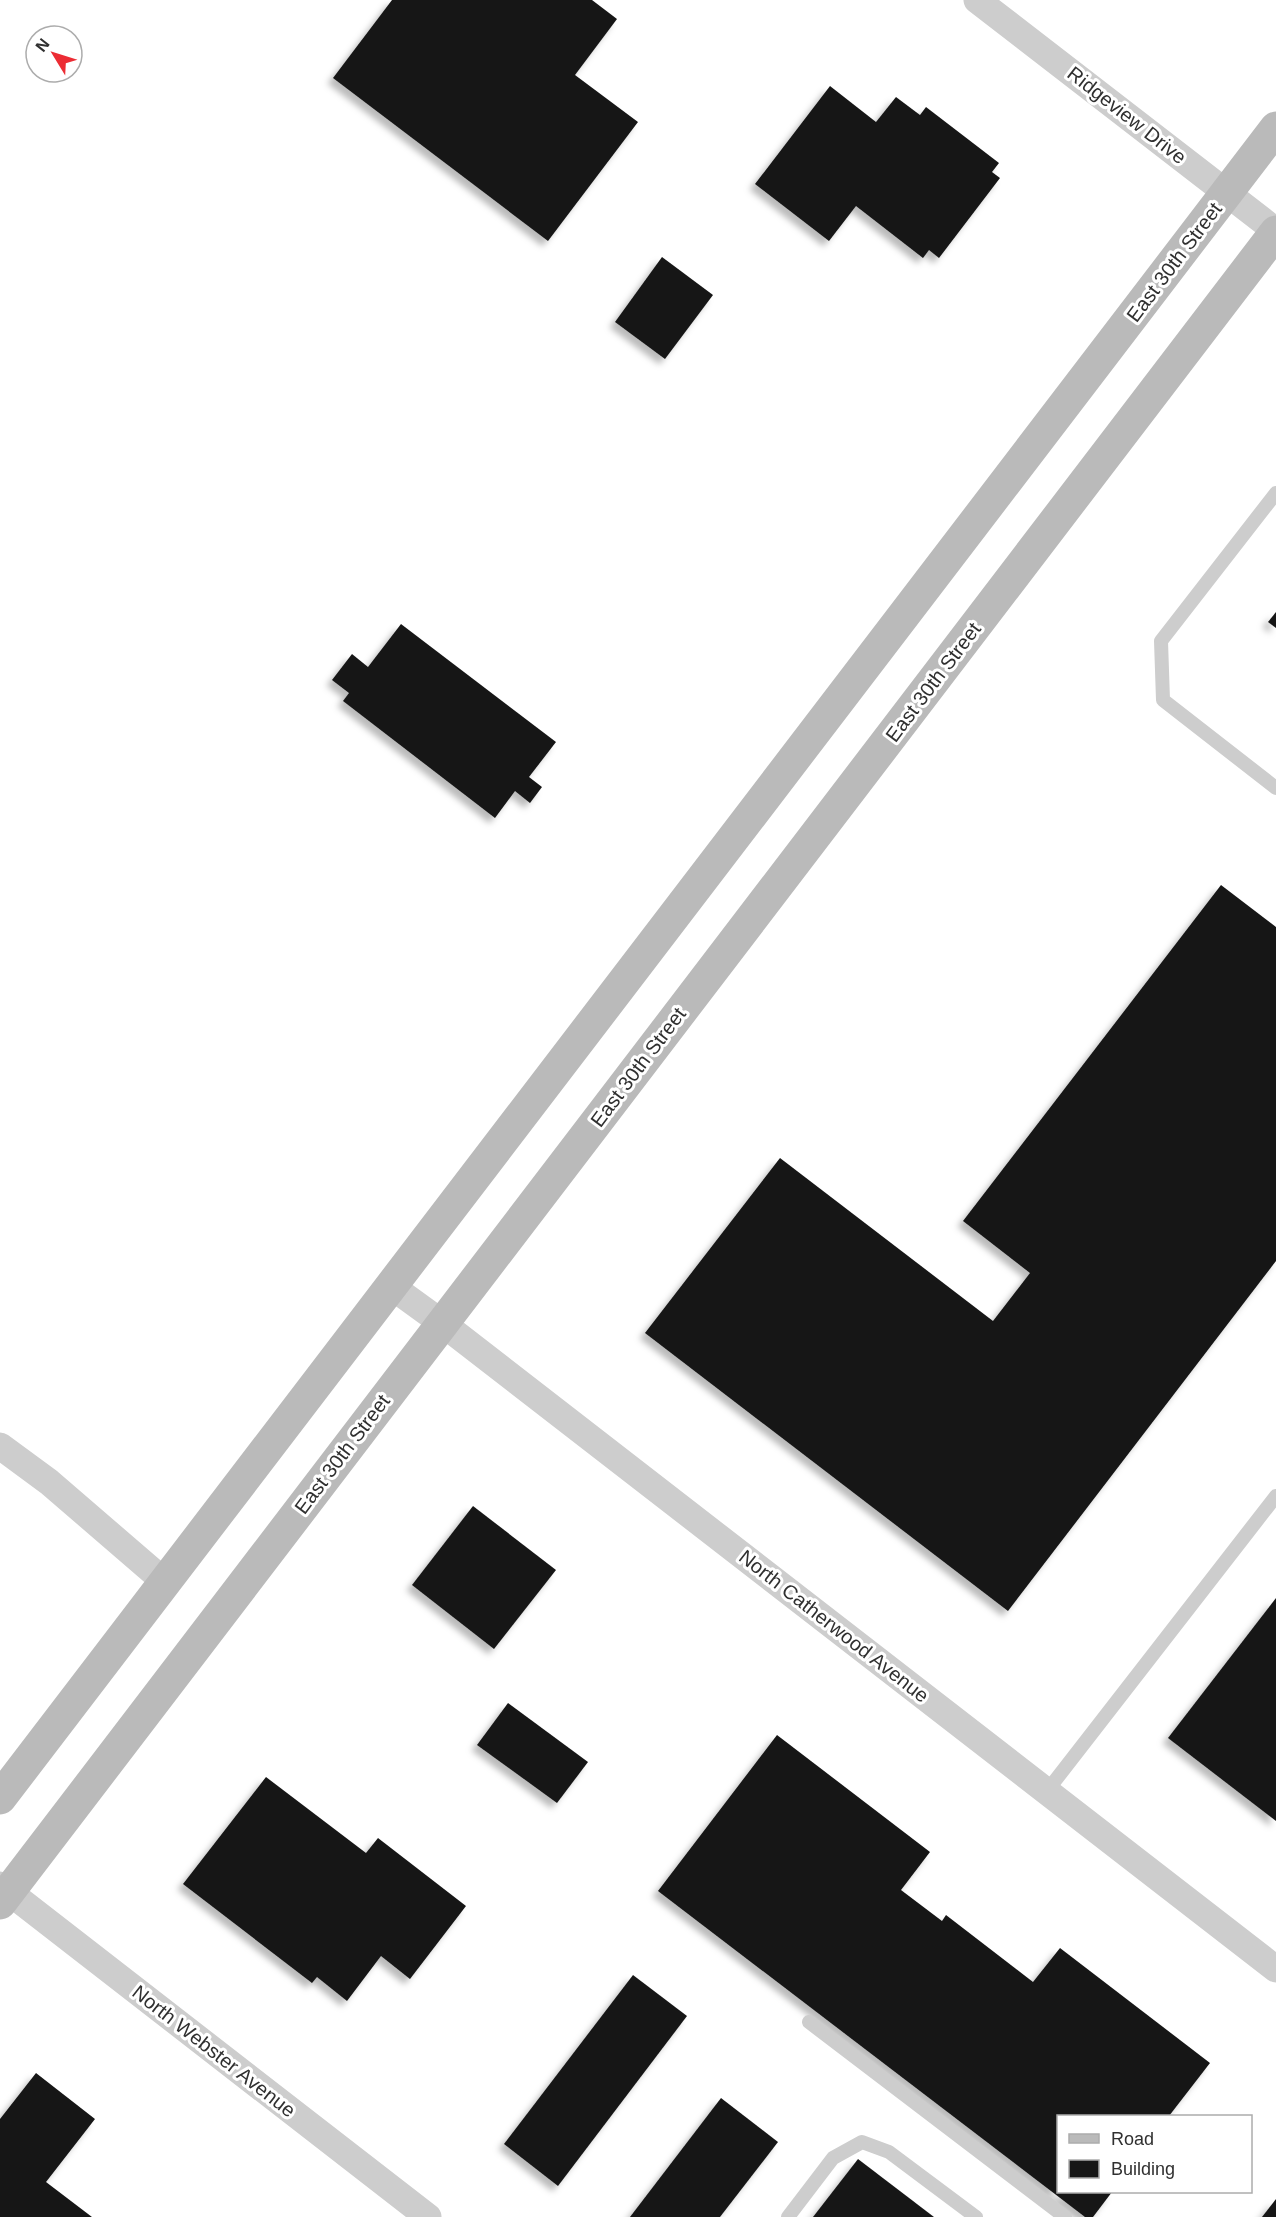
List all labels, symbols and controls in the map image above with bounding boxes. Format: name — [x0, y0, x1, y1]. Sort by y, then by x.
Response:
north arrow — [24, 24, 84, 84]
text: N — [32, 35, 53, 55]
street label: Ridgeview Drive — [1063, 62, 1191, 168]
street label: East 30th Street — [1122, 198, 1226, 326]
street label: East 30th Street — [881, 618, 985, 746]
street label: East 30th Street — [586, 1003, 690, 1131]
street label: East 30th Street — [290, 1390, 394, 1518]
street label: North Catherwood Avenue — [735, 1545, 933, 1707]
street label: North Webster Avenue — [128, 1981, 300, 2121]
legend — [1057, 2115, 1252, 2193]
text: Road — [1111, 2129, 1154, 2149]
text: Building — [1111, 2159, 1175, 2179]

